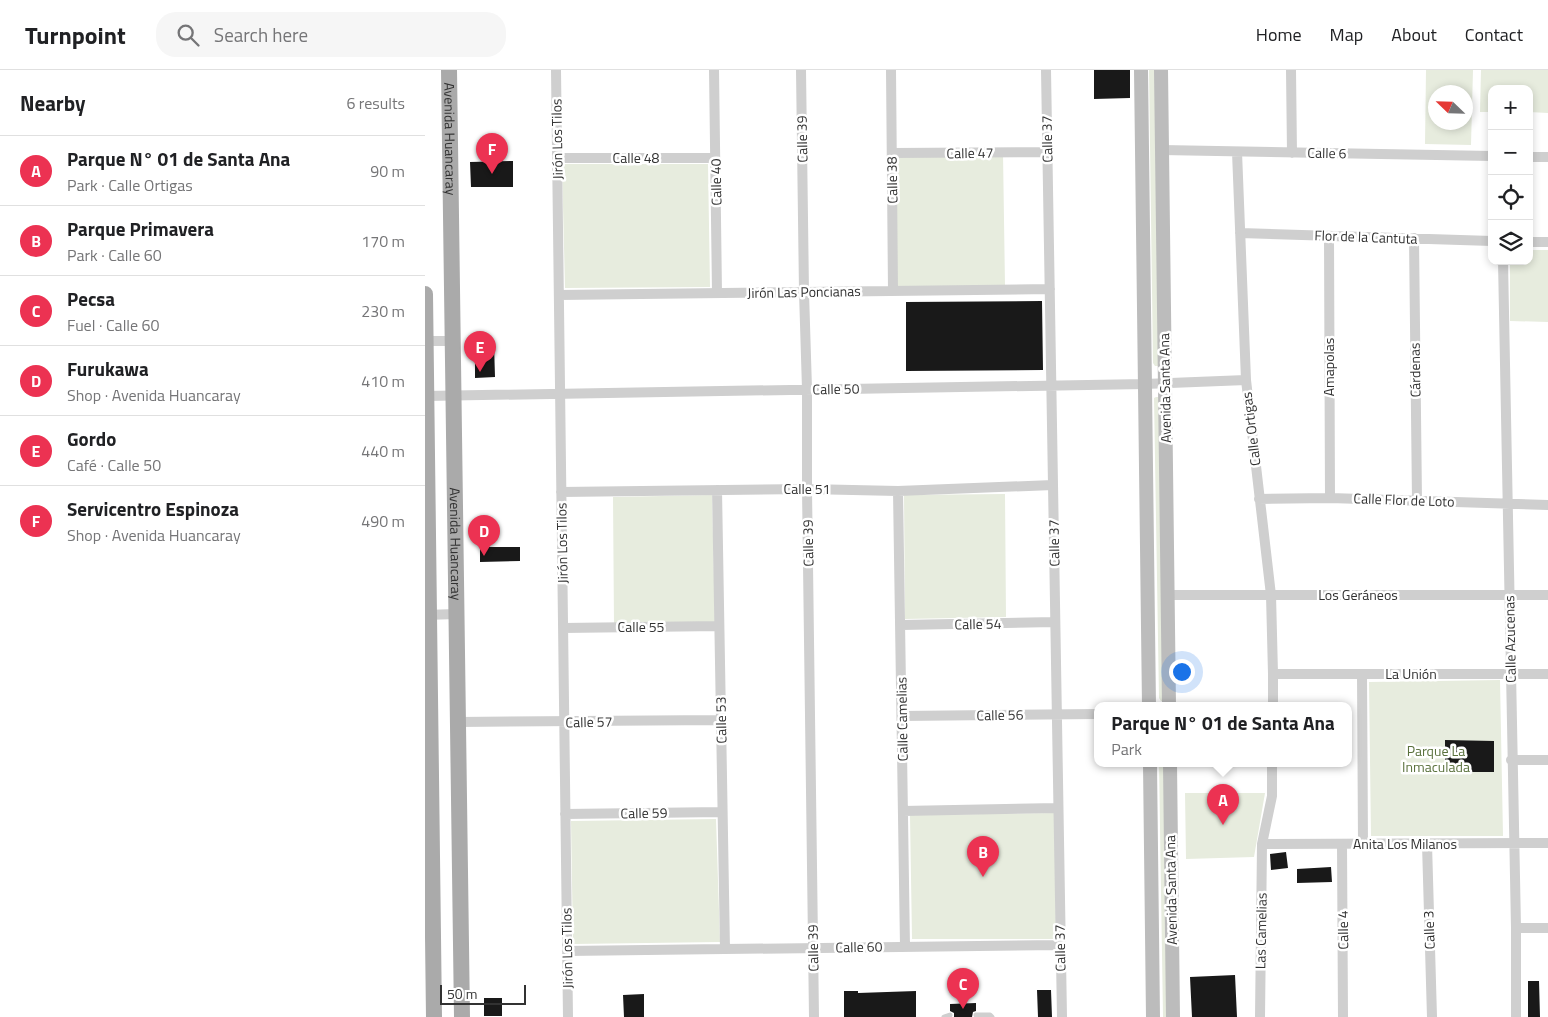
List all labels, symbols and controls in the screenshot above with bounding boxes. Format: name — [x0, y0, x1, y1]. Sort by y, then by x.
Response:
search box — [156, 12, 506, 57]
text: Turnpoint — [25, 17, 126, 53]
text: Search here — [214, 20, 308, 49]
icon: search — [174, 21, 202, 49]
text: Home — [1256, 21, 1302, 48]
text: Map — [1330, 21, 1363, 48]
text: About — [1391, 21, 1437, 48]
text: Contact — [1465, 21, 1523, 48]
street label: Avenida Huancaray — [439, 82, 462, 196]
north arrow — [1428, 85, 1473, 130]
map controls — [1488, 85, 1533, 265]
button: + — [1488, 85, 1533, 130]
text: Nearby — [20, 87, 85, 119]
text: 6 results — [346, 91, 405, 115]
street label: Jirón Los Tilos — [545, 98, 568, 180]
street label: Calle 39 — [791, 115, 812, 163]
street label: Calle 37 — [1036, 115, 1057, 163]
button: − — [1488, 130, 1533, 175]
pin: F — [476, 133, 508, 174]
street label: Calle 47 — [946, 142, 994, 163]
street label: Calle 6 — [1307, 142, 1347, 163]
text: Parque N° 01 de Santa Ana — [67, 144, 290, 173]
street label: Calle 48 — [613, 147, 660, 168]
street label: Calle 38 — [881, 156, 902, 204]
street label: Calle 40 — [705, 158, 726, 206]
text: A — [31, 159, 41, 183]
text: 90 m — [370, 159, 405, 183]
text: Park · Calle Ortigas — [67, 173, 193, 197]
button: locate — [1488, 175, 1533, 220]
text: Parque Primavera — [67, 214, 214, 243]
button: layers — [1488, 220, 1533, 265]
street label: Flor de la Cantuta — [1314, 224, 1418, 249]
text: B — [31, 229, 41, 253]
text: 170 m — [361, 229, 405, 253]
text: Park · Calle 60 — [67, 243, 162, 267]
street label: Jirón Las Poncianas — [747, 280, 861, 303]
text: Pecsa — [67, 284, 115, 313]
text: C — [32, 299, 40, 323]
text: 230 m — [361, 299, 405, 323]
text: Fuel · Calle 60 — [67, 313, 160, 337]
pin: E — [464, 331, 496, 372]
street label: Avenida Santa Ana — [1153, 333, 1176, 443]
street label: Amapolas — [1318, 338, 1339, 396]
street label: Cárdenas — [1404, 342, 1425, 398]
text: Furukawa — [67, 354, 149, 383]
text: D — [31, 369, 41, 393]
text: 410 m — [361, 369, 405, 393]
street label: Calle 50 — [812, 378, 860, 399]
text: Shop · Avenida Huancaray — [67, 383, 241, 407]
street label: Calle Ortigas — [1236, 391, 1265, 467]
text: Gordo — [67, 424, 116, 453]
text: E — [32, 439, 40, 463]
text: 440 m — [361, 439, 405, 463]
text: Café · Calle 50 — [67, 453, 161, 477]
street label: Calle 51 — [784, 478, 830, 499]
street label: Avenida Huancaray — [445, 487, 467, 601]
street label: Calle Flor de Loto — [1353, 487, 1455, 512]
text: Servicentro Espinoza — [67, 494, 239, 523]
street label: Jirón Los Tilos — [550, 502, 573, 584]
text: F — [32, 509, 40, 533]
text: 490 m — [361, 509, 405, 533]
pin: D — [468, 515, 500, 556]
street label: Calle 39 — [797, 519, 818, 567]
street label: Calle 37 — [1043, 519, 1064, 567]
text: Shop · Avenida Huancaray — [67, 523, 241, 547]
street label: Los Geráneos — [1318, 584, 1398, 605]
street label: Calle Azucenas — [1498, 595, 1521, 683]
street label: Calle 54 — [954, 613, 1002, 634]
street label: Calle 55 — [618, 616, 665, 637]
your location — [1169, 659, 1195, 685]
street label: La Unión — [1385, 663, 1437, 684]
street label: Calle Camelias — [890, 677, 913, 761]
street label: Calle 53 — [710, 696, 731, 744]
popup — [1094, 702, 1352, 767]
street label: Calle 56 — [976, 704, 1024, 725]
text: Parque N° 01 de Santa Ana — [1111, 708, 1335, 737]
street label: Calle 57 — [565, 711, 613, 732]
text: Park — [1111, 737, 1142, 761]
park label: Parque La Inmaculada — [1402, 740, 1470, 777]
pin: A — [1207, 784, 1239, 825]
street label: Calle 59 — [620, 802, 668, 823]
street label: Anita Los Milanos — [1353, 833, 1457, 854]
street label: Avenida Santa Ana — [1159, 835, 1182, 945]
pin: B — [967, 836, 999, 877]
street label: Las Camelias — [1249, 893, 1272, 969]
street label: Jirón Los Tilos — [555, 907, 578, 989]
street label: Calle 4 — [1332, 910, 1353, 950]
street label: Calle 3 — [1417, 910, 1440, 950]
street label: Calle 39 — [802, 924, 823, 972]
street label: Calle 37 — [1049, 924, 1070, 972]
street label: Calle 60 — [835, 936, 883, 957]
pin: C — [947, 968, 979, 1009]
scale bar — [440, 982, 526, 1005]
text: 50 m — [447, 983, 477, 1004]

